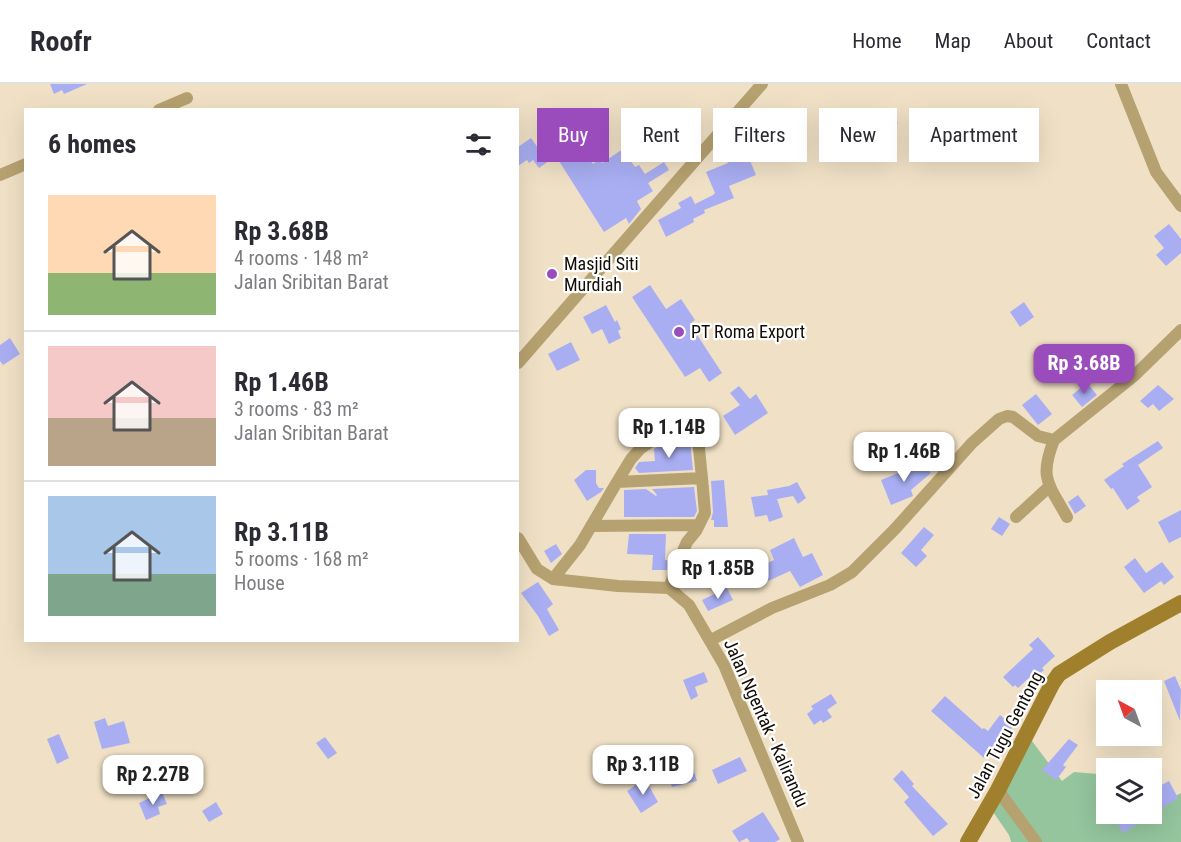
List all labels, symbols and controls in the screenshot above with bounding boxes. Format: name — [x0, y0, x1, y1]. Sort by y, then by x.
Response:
text: Roofr — [30, 25, 92, 58]
text: Home — [852, 29, 902, 53]
text: Map — [935, 29, 971, 53]
text: About — [1004, 29, 1053, 53]
text: Contact — [1086, 29, 1151, 53]
chip: Buy — [537, 108, 609, 162]
chip: Rent — [621, 108, 701, 162]
chip: Filters — [713, 108, 807, 162]
chip: New — [819, 108, 897, 162]
chip: Apartment — [909, 108, 1039, 162]
icon: filters — [462, 128, 495, 161]
text: 6 homes — [48, 129, 136, 159]
text: Rp 3.68B — [234, 216, 329, 246]
icon: home — [96, 219, 168, 291]
text: 4 rooms · 148 m² — [234, 246, 369, 270]
place label: Masjid Siti Murdiah — [564, 253, 639, 295]
marker: Masjid Siti Murdiah — [545, 267, 559, 281]
text: Jalan Sribitan Barat — [234, 270, 389, 294]
place label: PT Roma Export — [691, 321, 805, 342]
marker: PT Roma Export — [672, 325, 686, 339]
pin: Rp 3.68B — [1022, 344, 1146, 395]
text: Rp 3.68B — [1048, 351, 1120, 375]
text: Rp 1.46B — [234, 367, 329, 397]
icon: home — [96, 370, 168, 442]
text: 3 rooms · 83 m² — [234, 397, 359, 421]
pin: Rp 1.14B — [607, 408, 731, 459]
text: Rp 1.14B — [633, 415, 705, 439]
text: Jalan Sribitan Barat — [234, 421, 389, 445]
pin: Rp 1.46B — [842, 432, 966, 483]
text: Rp 1.46B — [868, 439, 940, 463]
text: Rp 3.11B — [234, 517, 329, 547]
icon: home — [96, 520, 168, 592]
text: 5 rooms · 168 m² — [234, 547, 369, 571]
pin: Rp 1.85B — [656, 549, 780, 600]
text: Rp 1.85B — [682, 556, 754, 580]
text: House — [234, 571, 285, 595]
street label: Jalan Ngentak - Kalirandu — [720, 636, 813, 810]
street label: Jalan Tugu Gentong — [962, 668, 1047, 802]
north arrow — [1096, 680, 1162, 746]
map controls — [1096, 680, 1162, 824]
pin: Rp 3.11B — [581, 745, 705, 796]
text: Rp 3.11B — [607, 752, 679, 776]
pin: Rp 2.27B — [91, 755, 215, 806]
button: layers — [1096, 758, 1162, 824]
text: Rp 2.27B — [117, 762, 189, 786]

